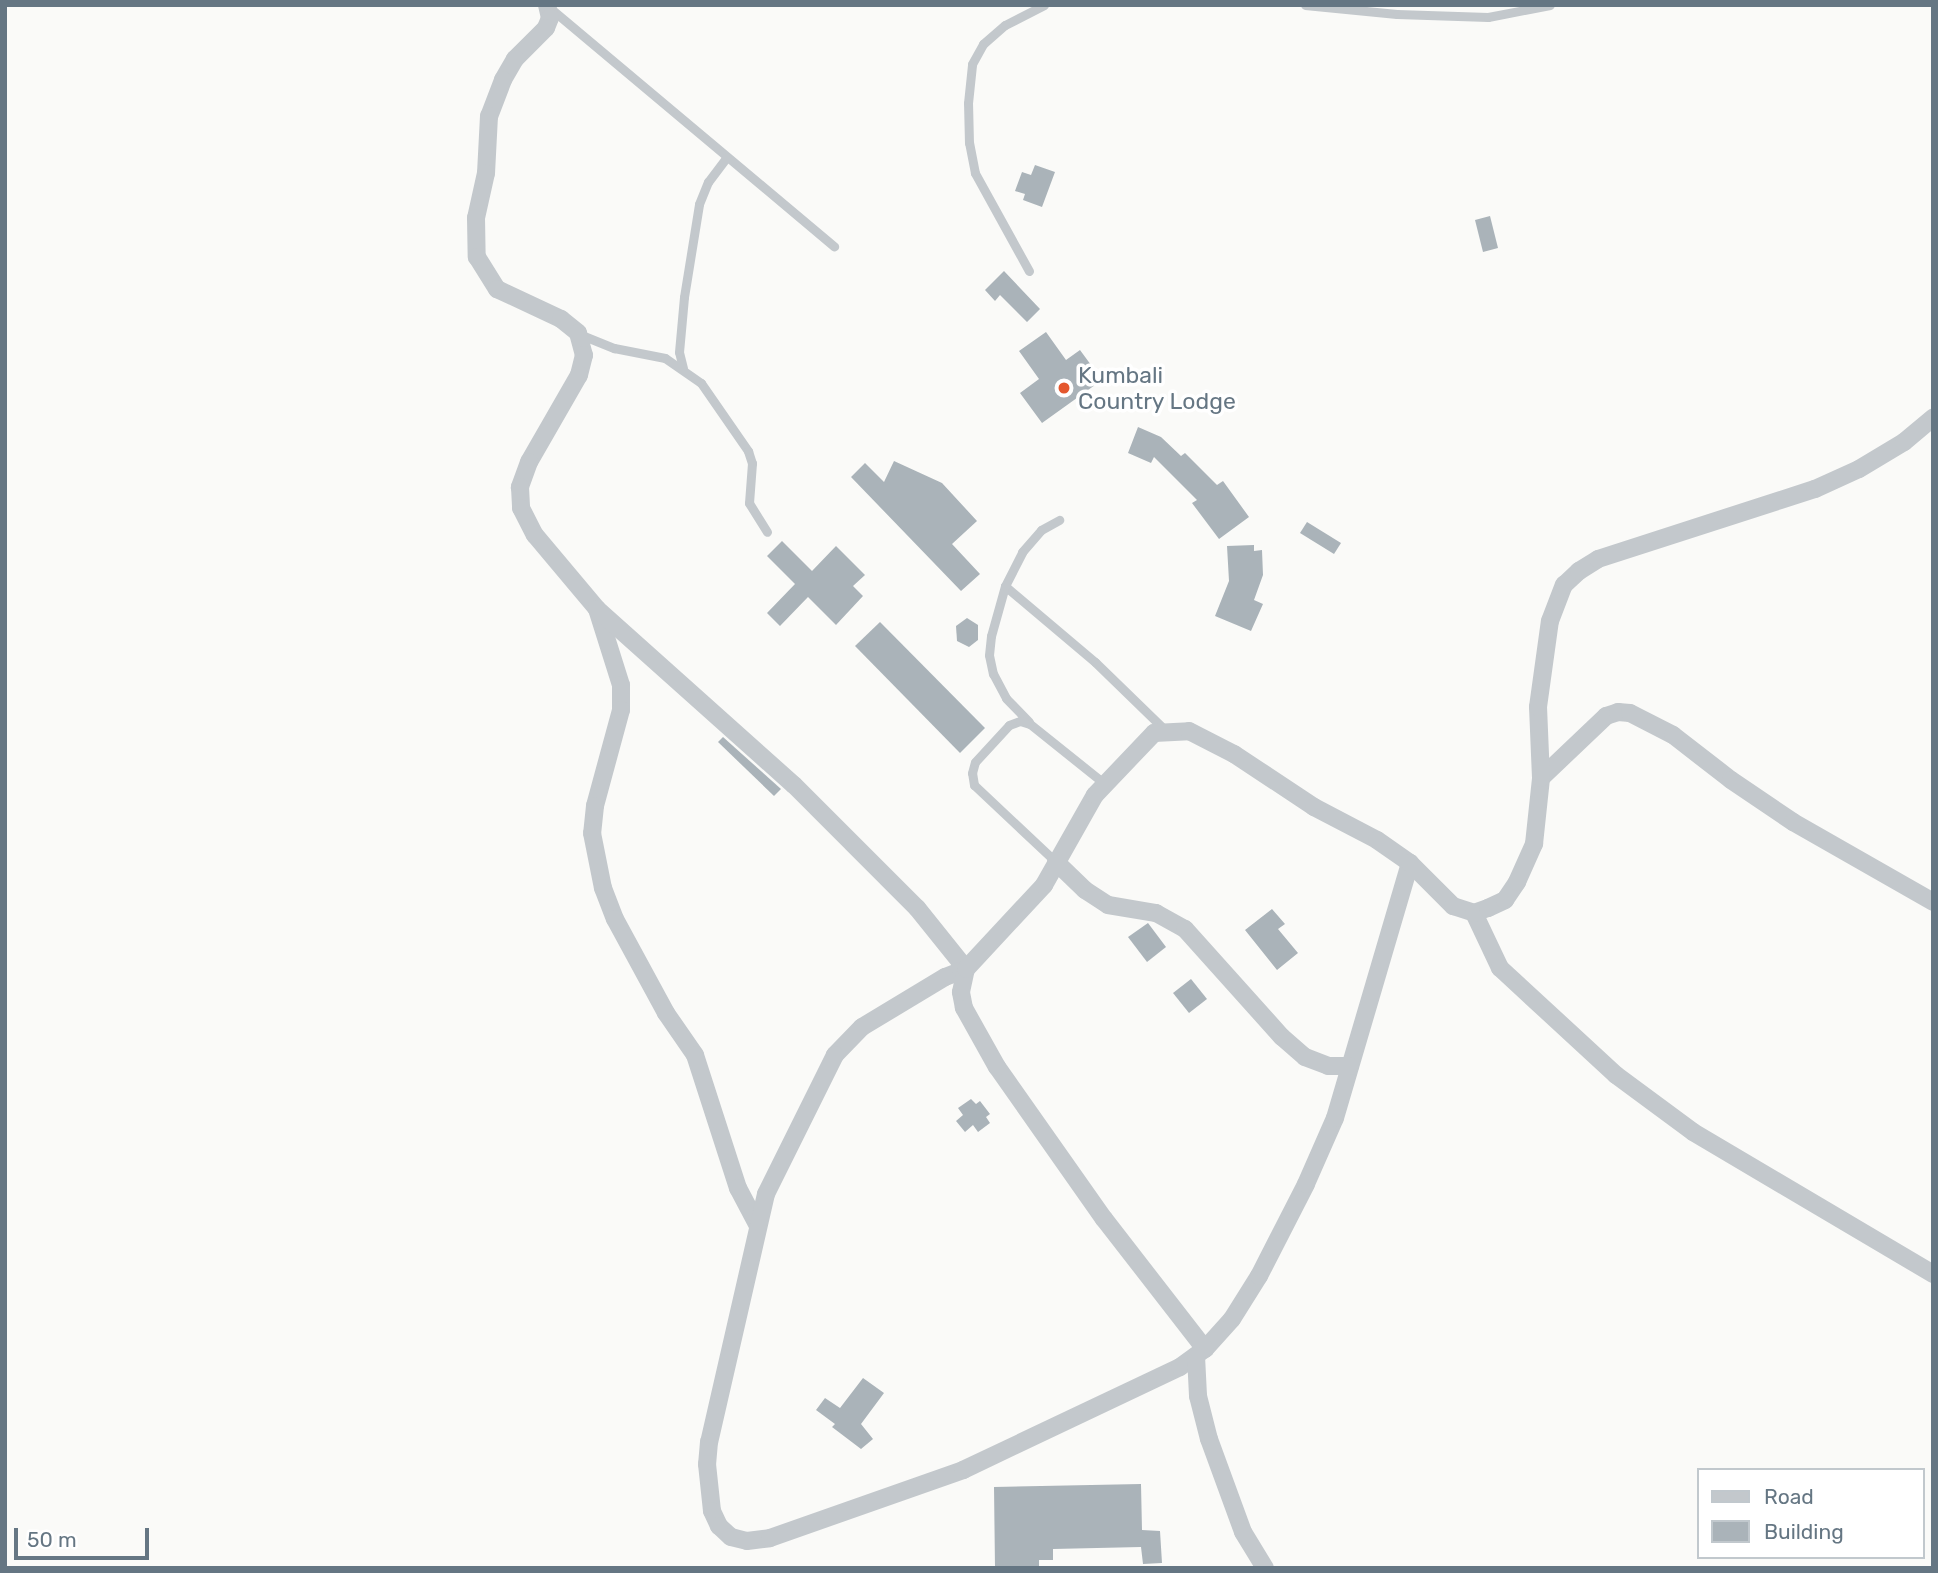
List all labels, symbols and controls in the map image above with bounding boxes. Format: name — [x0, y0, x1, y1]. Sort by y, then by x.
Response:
place label: Kumbali Country Lodge — [1078, 361, 1236, 415]
marker: Kumbali Country Lodge — [1056, 380, 1072, 396]
legend — [1696, 1468, 1924, 1559]
text: Road — [1764, 1484, 1814, 1509]
scale bar — [18, 1514, 152, 1558]
text: Building — [1764, 1519, 1844, 1544]
text: 50 m — [27, 1527, 77, 1552]

